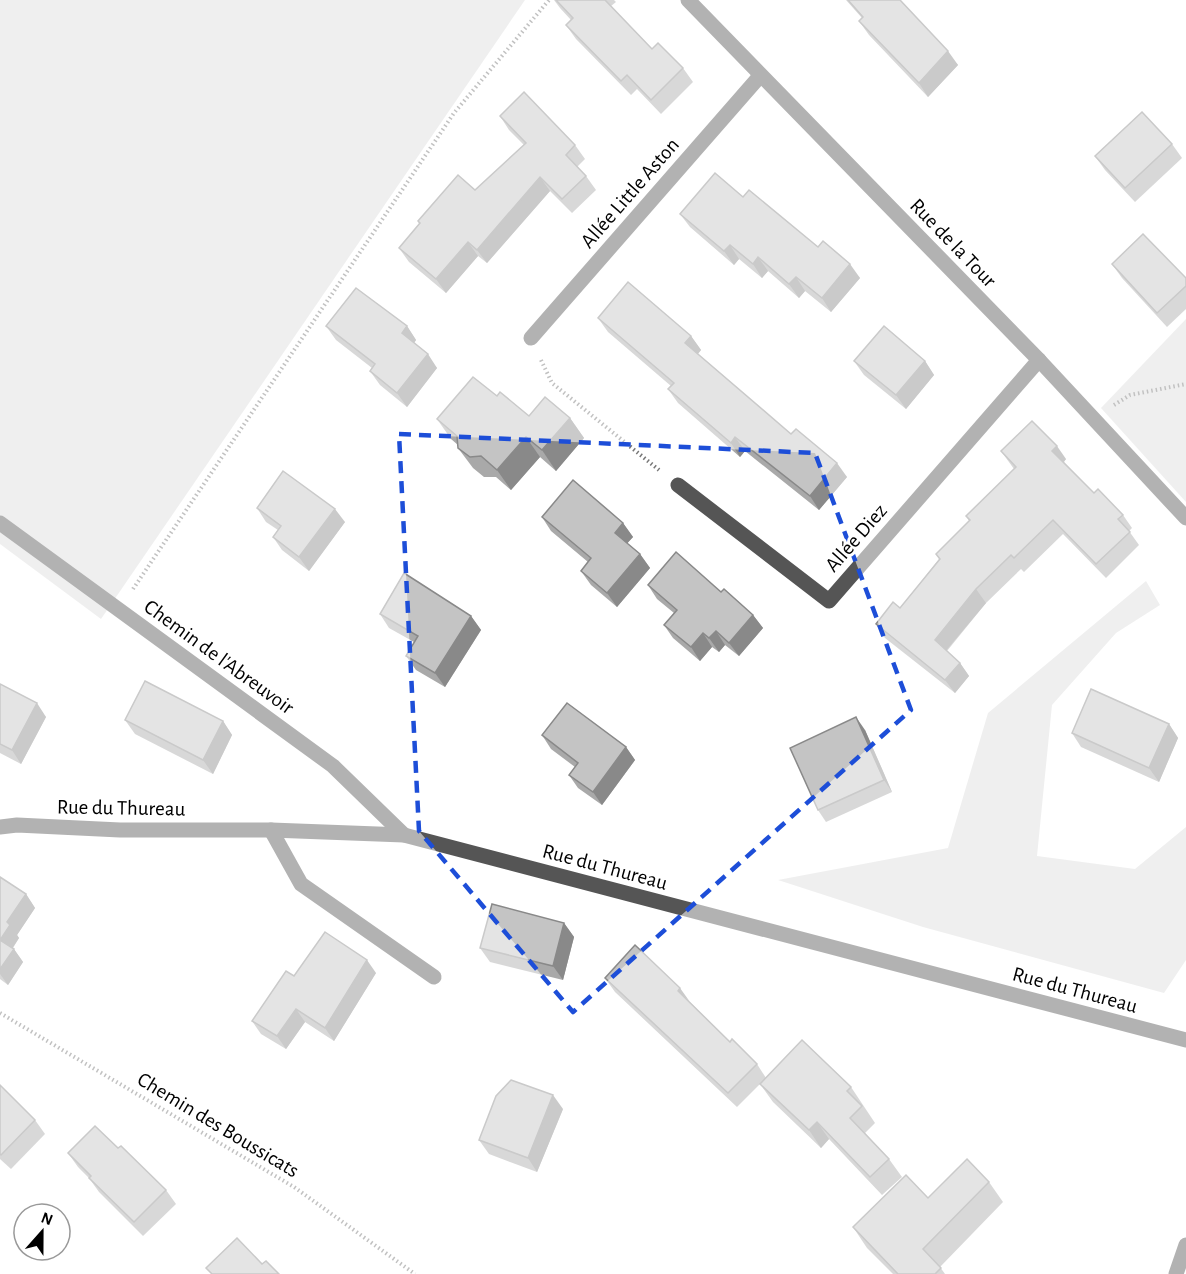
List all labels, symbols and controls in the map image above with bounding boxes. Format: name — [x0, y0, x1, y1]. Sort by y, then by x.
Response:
street label: Allée Little Aston — [577, 134, 683, 252]
street label: Rue de la Tour — [906, 195, 1000, 291]
street label: Allée Diez — [821, 500, 891, 576]
street label: Chemin de l'Abreuvoir — [140, 596, 298, 718]
street label: Rue du Thureau — [57, 796, 186, 820]
street label: Rue du Thureau — [540, 840, 670, 894]
street label: Rue du Thureau — [1010, 963, 1140, 1017]
street label: Chemin des Boussicats — [134, 1069, 302, 1181]
north arrow — [12, 1202, 72, 1262]
text: N — [39, 1209, 55, 1228]

